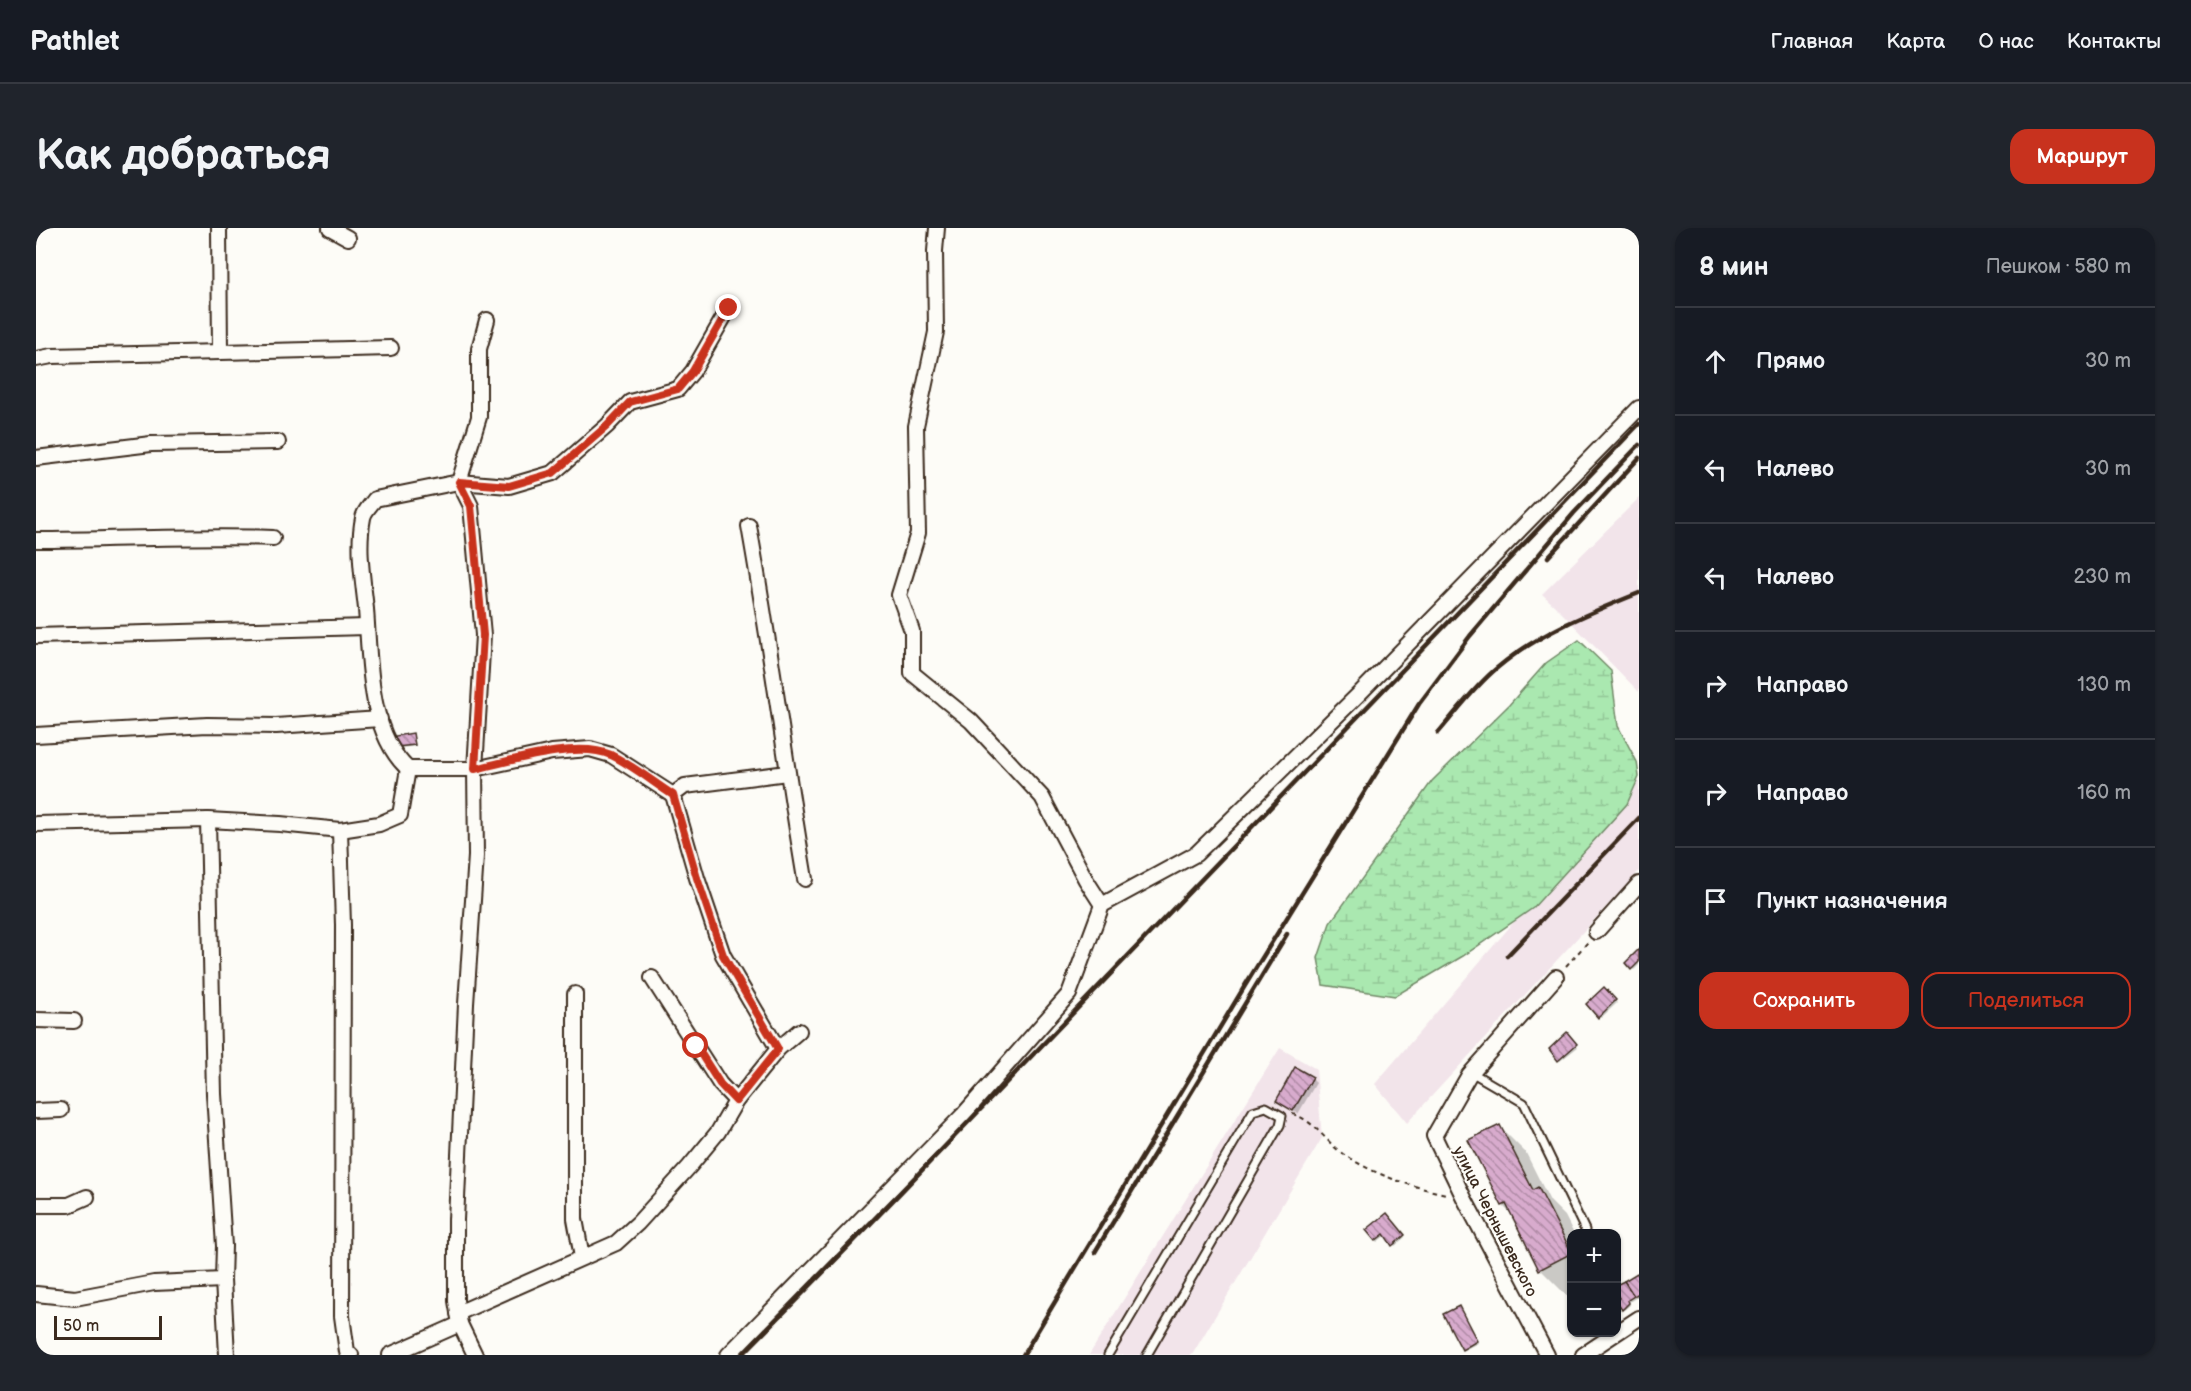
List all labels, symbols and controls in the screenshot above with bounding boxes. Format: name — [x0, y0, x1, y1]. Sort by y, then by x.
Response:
text: Pathlet — [30, 25, 119, 58]
text: Главная — [1770, 29, 1853, 54]
text: Карта — [1886, 29, 1945, 54]
text: О нас — [1978, 29, 2034, 54]
text: Контакты — [2067, 29, 2161, 54]
button: Маршрут — [2010, 129, 2155, 184]
text: Как добраться — [36, 131, 331, 182]
text: 8 мин — [1699, 252, 1769, 283]
text: Пешком · 580 m — [1986, 255, 2131, 279]
route end — [715, 294, 741, 320]
icon: ahead — [1699, 345, 1732, 378]
text: Прямо — [1756, 348, 1825, 375]
text: 30 m — [2085, 349, 2131, 373]
icon: left — [1699, 453, 1732, 486]
text: Налево — [1756, 456, 1834, 483]
text: 30 m — [2085, 457, 2131, 481]
icon: left — [1699, 561, 1732, 594]
text: Налево — [1756, 564, 1834, 591]
text: 230 m — [2074, 565, 2131, 589]
icon: right — [1699, 669, 1732, 702]
text: Направо — [1756, 672, 1848, 699]
text: 130 m — [2077, 673, 2131, 697]
icon: right — [1699, 777, 1732, 810]
text: Направо — [1756, 780, 1848, 807]
text: 160 m — [2077, 781, 2131, 805]
icon: arrive — [1699, 885, 1732, 918]
text: Пункт назначения — [1756, 888, 1948, 915]
button: Сохранить — [1699, 972, 1909, 1029]
button: Поделиться — [1921, 972, 2131, 1029]
route start — [682, 1032, 708, 1058]
street label: улица Чернышевского — [1449, 1143, 1541, 1300]
map controls — [1567, 1229, 1621, 1337]
button: + — [1567, 1229, 1621, 1283]
button: − — [1567, 1283, 1621, 1337]
scale bar — [54, 1313, 162, 1340]
text: 50 m — [63, 1317, 99, 1336]

